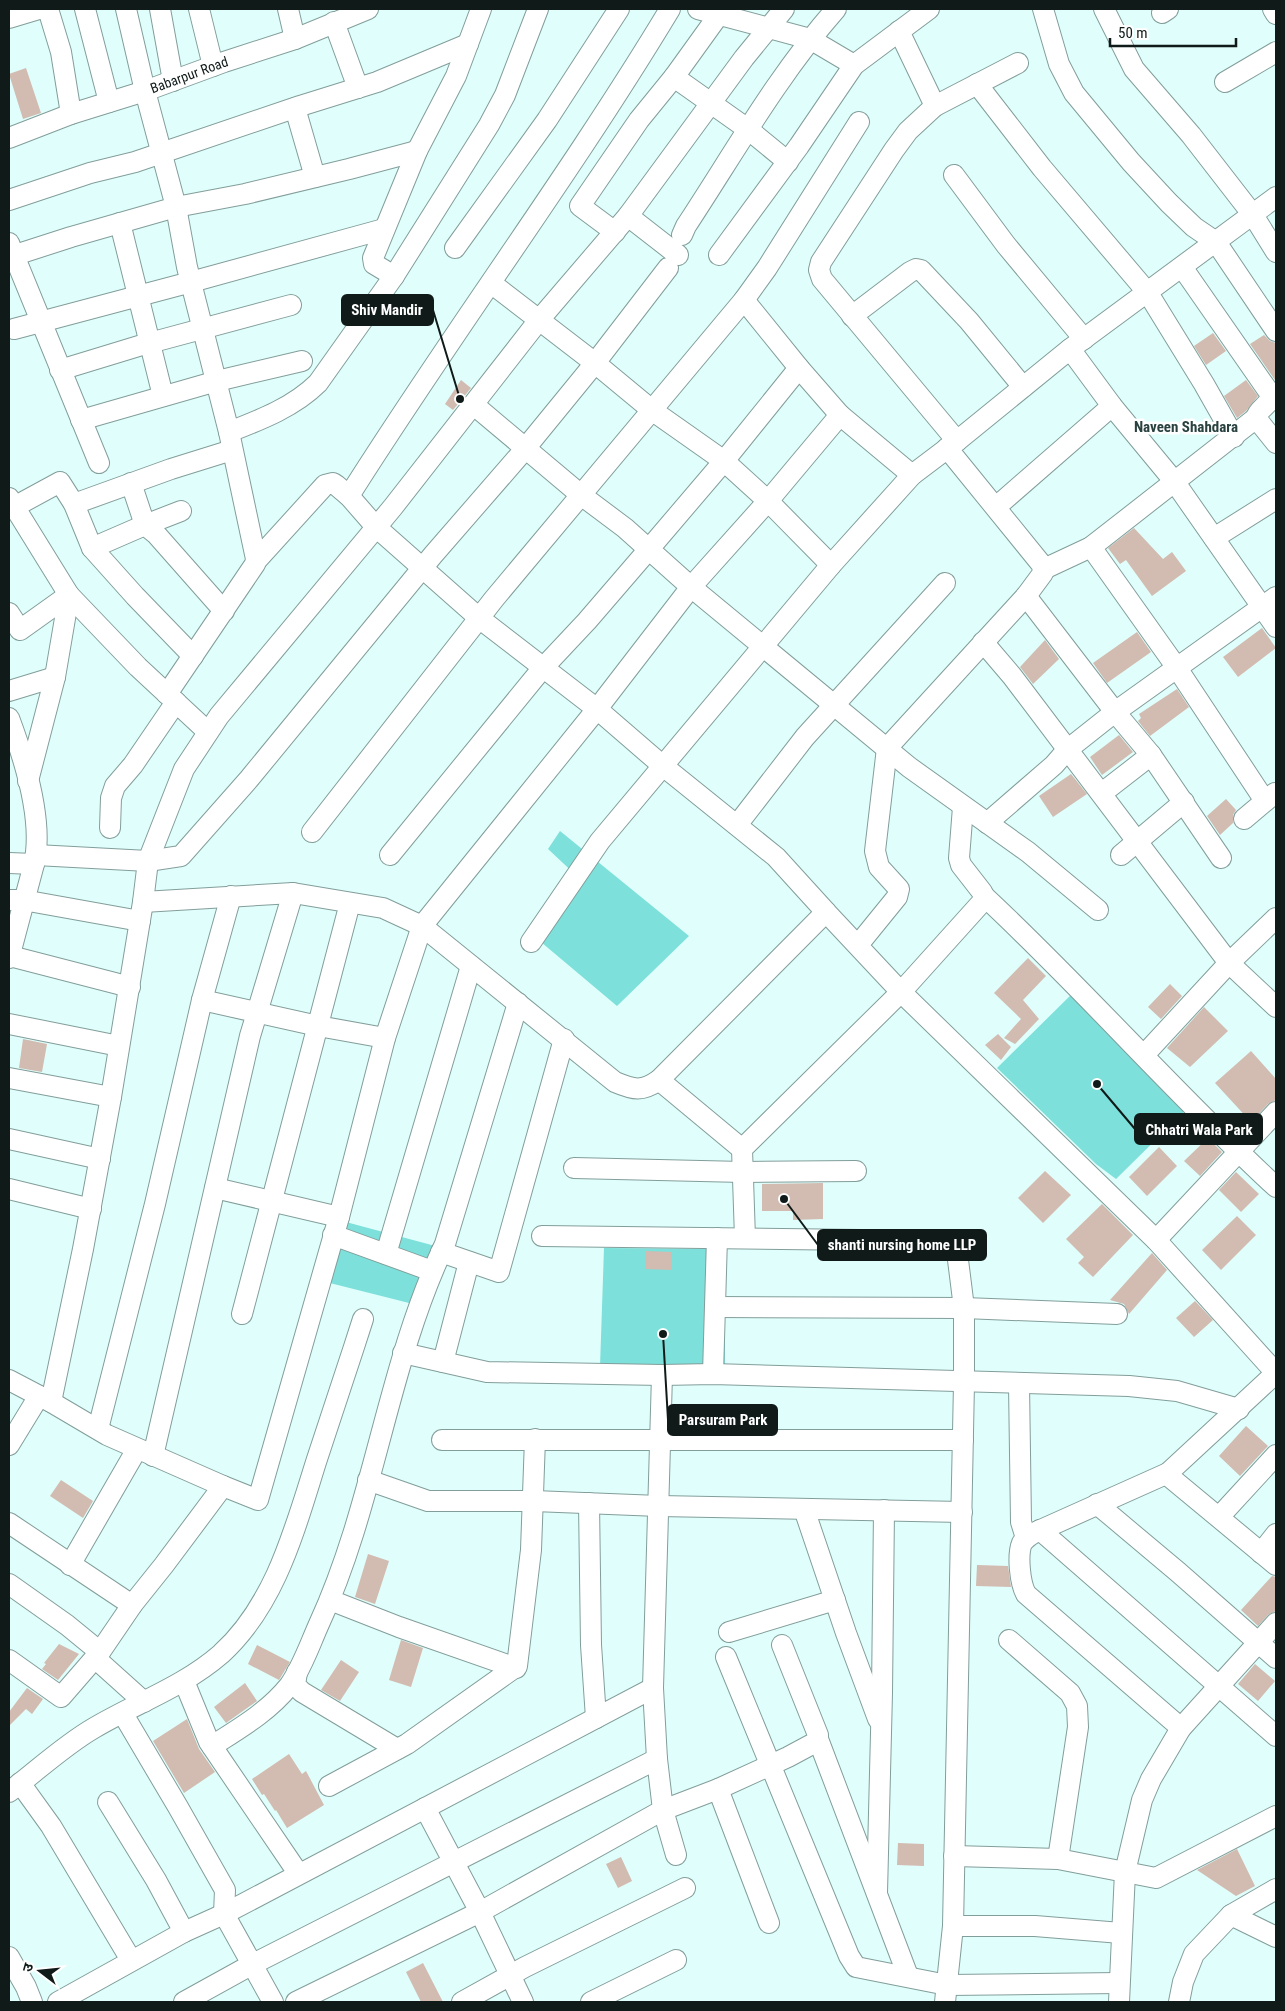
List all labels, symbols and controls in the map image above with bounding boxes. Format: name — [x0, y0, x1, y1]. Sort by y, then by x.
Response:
scale bar — [1110, 15, 1236, 47]
text: 50 m — [1118, 24, 1148, 42]
street label: Babarpur Road — [148, 53, 230, 96]
callout: Shiv Mandir — [342, 295, 433, 325]
text: Shiv Mandir — [351, 301, 423, 319]
district label: Naveen Shahdara — [1134, 418, 1238, 436]
callout: Chhatri Wala Park — [1135, 1114, 1262, 1144]
text: Chhatri Wala Park — [1145, 1121, 1253, 1139]
callout: shanti nursing home LLP — [818, 1230, 986, 1260]
text: shanti nursing home LLP — [828, 1236, 976, 1254]
callout: Parsuram Park — [668, 1405, 777, 1435]
text: Parsuram Park — [679, 1411, 768, 1429]
north arrow — [15, 1946, 65, 1996]
text: उ — [19, 1961, 37, 1974]

